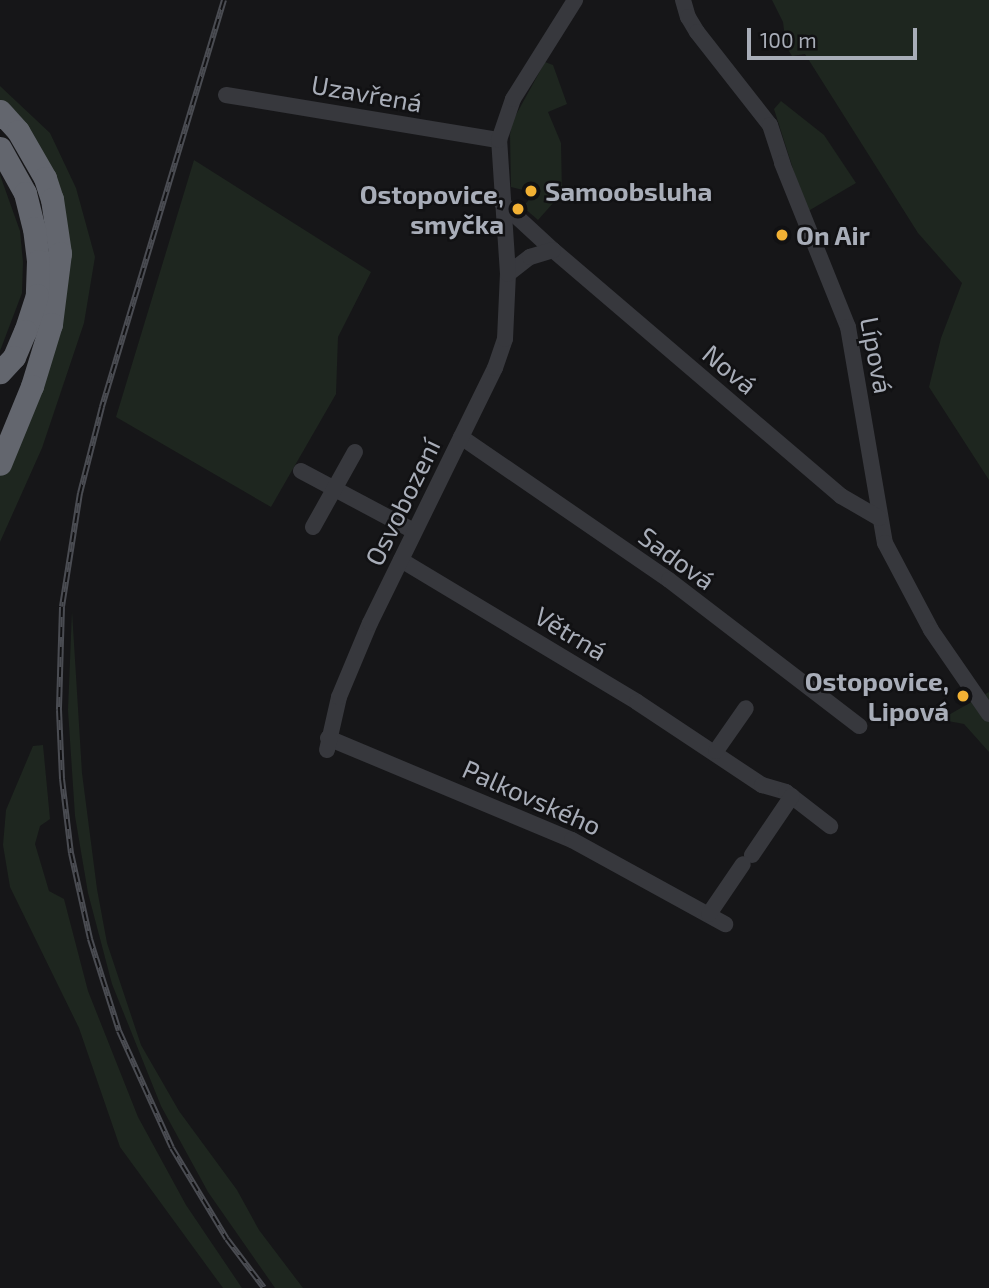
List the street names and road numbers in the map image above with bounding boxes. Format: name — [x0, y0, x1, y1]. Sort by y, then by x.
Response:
street label: Uzavřená — [309, 68, 425, 118]
street label: Lípová — [854, 314, 900, 396]
street label: Nová — [697, 337, 763, 401]
street label: Osvobození — [358, 433, 446, 571]
street label: Sadová — [633, 520, 721, 596]
street label: Větrná — [529, 599, 613, 667]
street label: Palkovského — [458, 753, 606, 841]

